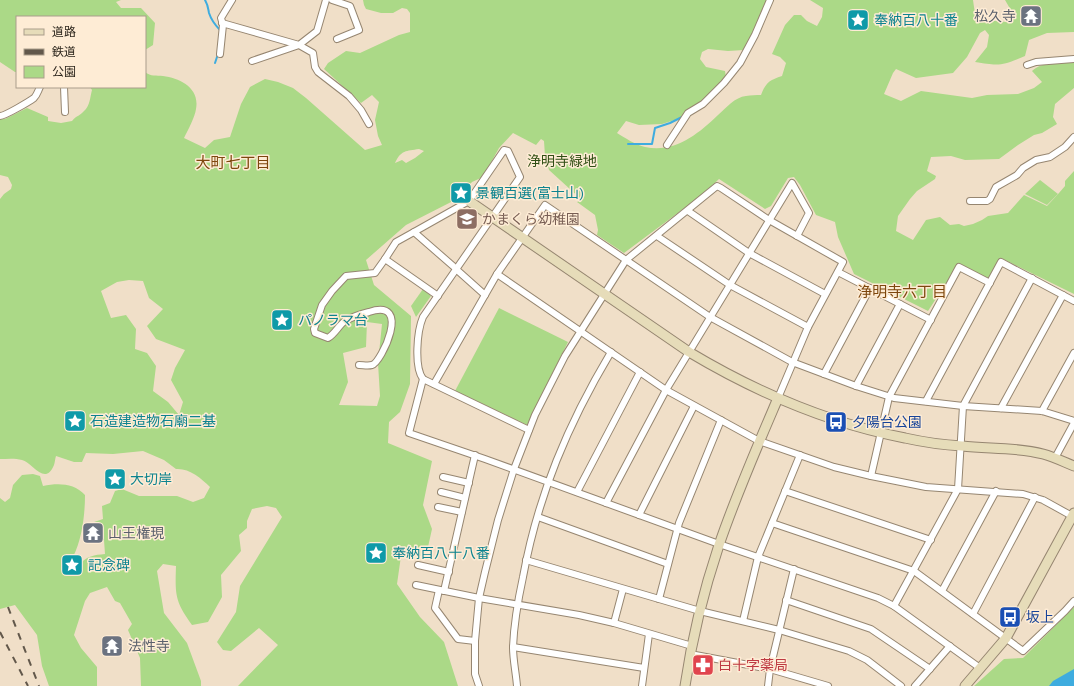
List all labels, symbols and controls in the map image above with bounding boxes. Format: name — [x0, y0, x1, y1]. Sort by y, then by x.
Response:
temple icon: 松久寺 — [1018, 3, 1044, 29]
place icon: 奉納百八十番 — [845, 7, 871, 33]
place label: 松久寺 — [974, 8, 1016, 24]
place label: 奉納百八十番 — [874, 12, 958, 28]
legend — [16, 16, 146, 88]
text: 道路 — [52, 25, 76, 39]
text: 鉄道 — [52, 45, 76, 59]
text: 公園 — [52, 65, 76, 79]
park label: 浄明寺緑地 — [527, 153, 597, 169]
district label: 大町七丁目 — [195, 154, 271, 172]
place icon: 景観百選(富士山) — [448, 180, 474, 206]
place label: 景観百選(富士山) — [476, 185, 584, 201]
school or university icon: かまくら幼稚園 — [454, 206, 480, 232]
place label: かまくら幼稚園 — [482, 211, 580, 227]
district label: 浄明寺六丁目 — [857, 283, 947, 301]
place icon: パノラマ台 — [269, 307, 295, 333]
place label: パノラマ台 — [298, 312, 368, 328]
place icon: 石造建造物石廟二基 — [62, 408, 88, 434]
bus stop icon: 夕陽台公園 — [823, 409, 849, 435]
place label: 石造建造物石廟二基 — [90, 413, 216, 429]
place label: 夕陽台公園 — [852, 414, 922, 430]
place icon: 大切岸 — [102, 466, 128, 492]
place label: 大切岸 — [130, 471, 172, 487]
temple icon: 山王権現 — [80, 520, 106, 546]
place label: 山王権現 — [108, 525, 164, 541]
place icon: 奉納百八十八番 — [363, 540, 389, 566]
place label: 奉納百八十八番 — [392, 545, 490, 561]
place icon: 記念碑 — [59, 552, 85, 578]
place label: 記念碑 — [88, 557, 130, 573]
bus stop icon: 坂上 — [997, 604, 1023, 630]
place label: 坂上 — [1026, 609, 1054, 625]
temple icon: 法性寺 — [99, 633, 125, 659]
place label: 法性寺 — [128, 638, 170, 654]
pharmacy icon: 白十字薬局 — [690, 652, 716, 678]
place label: 白十字薬局 — [718, 657, 788, 673]

